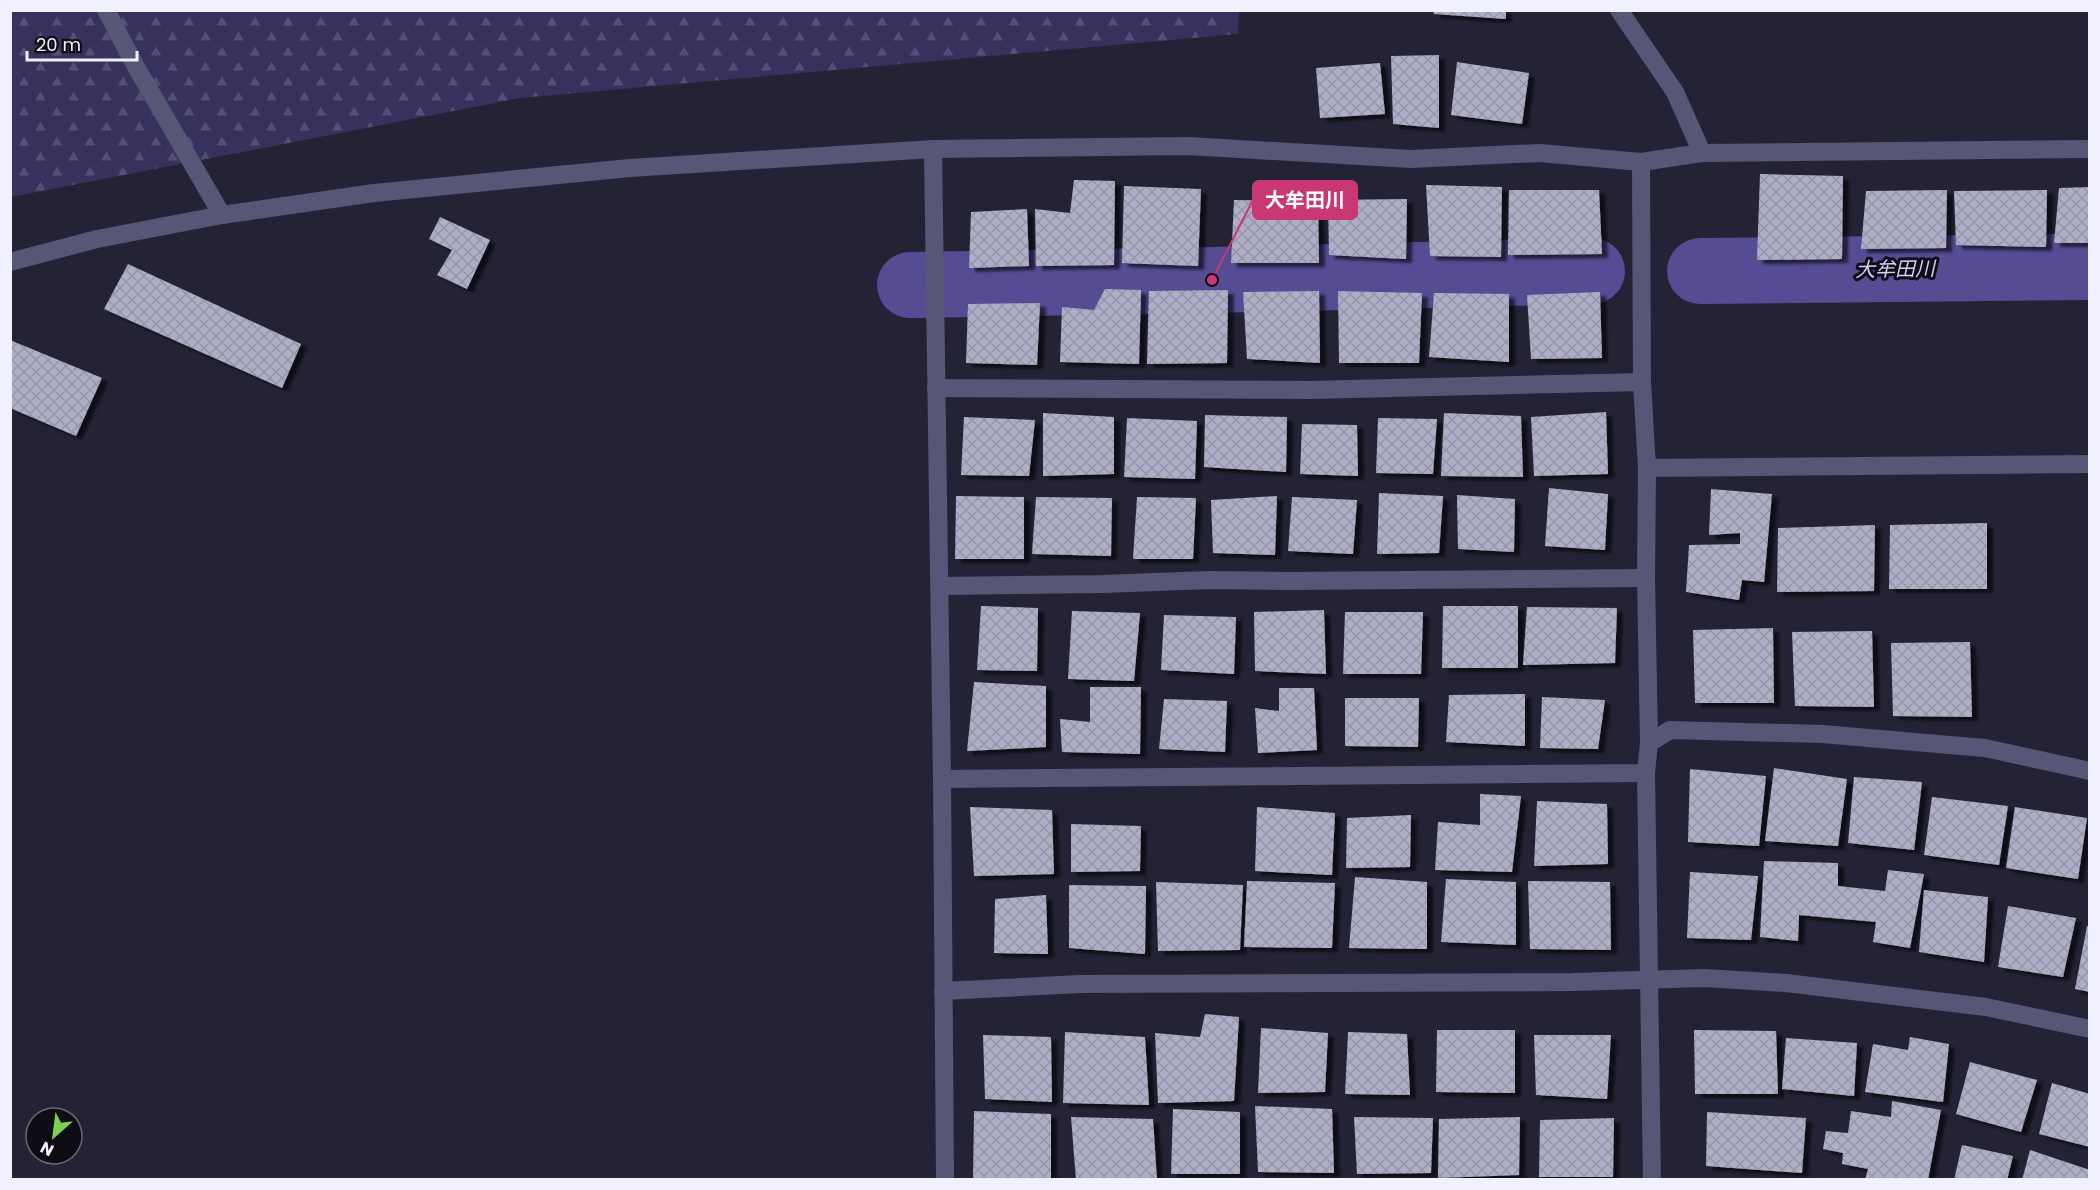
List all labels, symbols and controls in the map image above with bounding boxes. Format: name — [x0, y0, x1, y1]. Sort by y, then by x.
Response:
scale bar — [27, 24, 136, 62]
text: 20 m — [36, 32, 81, 57]
callout: 大牟田川 — [1253, 181, 1357, 219]
text: 大牟田川 — [1265, 186, 1345, 214]
water label: 大牟田川 — [1855, 254, 1937, 284]
north arrow — [24, 1106, 84, 1166]
text: N — [36, 1136, 58, 1162]

